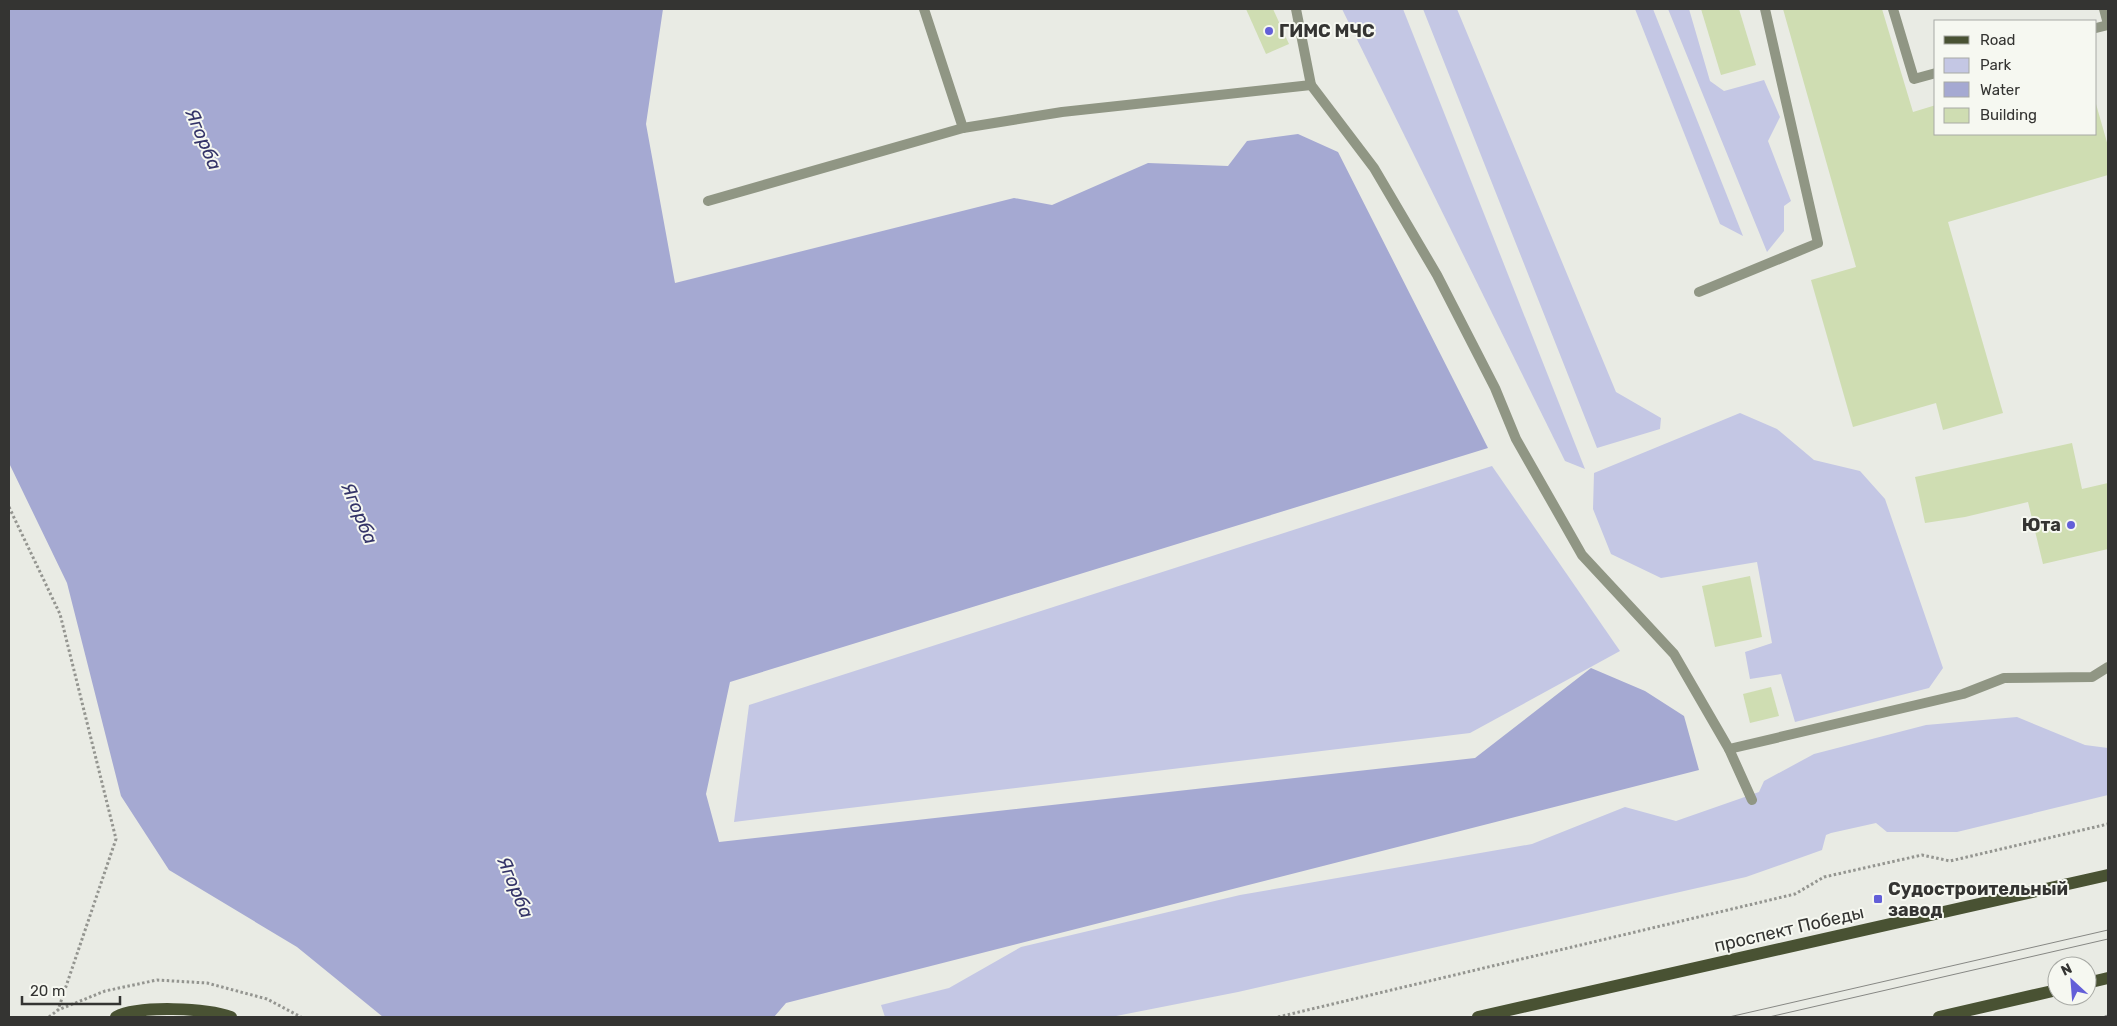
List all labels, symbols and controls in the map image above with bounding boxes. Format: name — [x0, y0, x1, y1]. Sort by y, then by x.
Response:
place label: ГИМС МЧС — [1279, 20, 1375, 42]
legend — [1934, 20, 2097, 135]
marker: ГИМС МЧС — [1263, 25, 1275, 37]
text: Road — [1980, 31, 2016, 49]
text: Park — [1980, 56, 2011, 74]
text: Water — [1980, 81, 2020, 99]
water label: Ягорба — [180, 105, 227, 173]
text: Building — [1980, 106, 2037, 124]
water label: Ягорба — [336, 479, 383, 547]
place label: Юта — [2022, 514, 2061, 536]
marker: Юта — [2065, 519, 2077, 531]
water label: Ягорба — [492, 853, 539, 921]
place label: Судостроительный завод — [1888, 878, 2068, 921]
marker: Судостроительный завод — [1872, 893, 1884, 905]
street label: проспект Победы — [1712, 901, 1866, 957]
north arrow — [2047, 956, 2097, 1006]
text: N — [2058, 960, 2075, 980]
scale bar — [22, 974, 120, 1006]
text: 20 m — [30, 982, 65, 1000]

